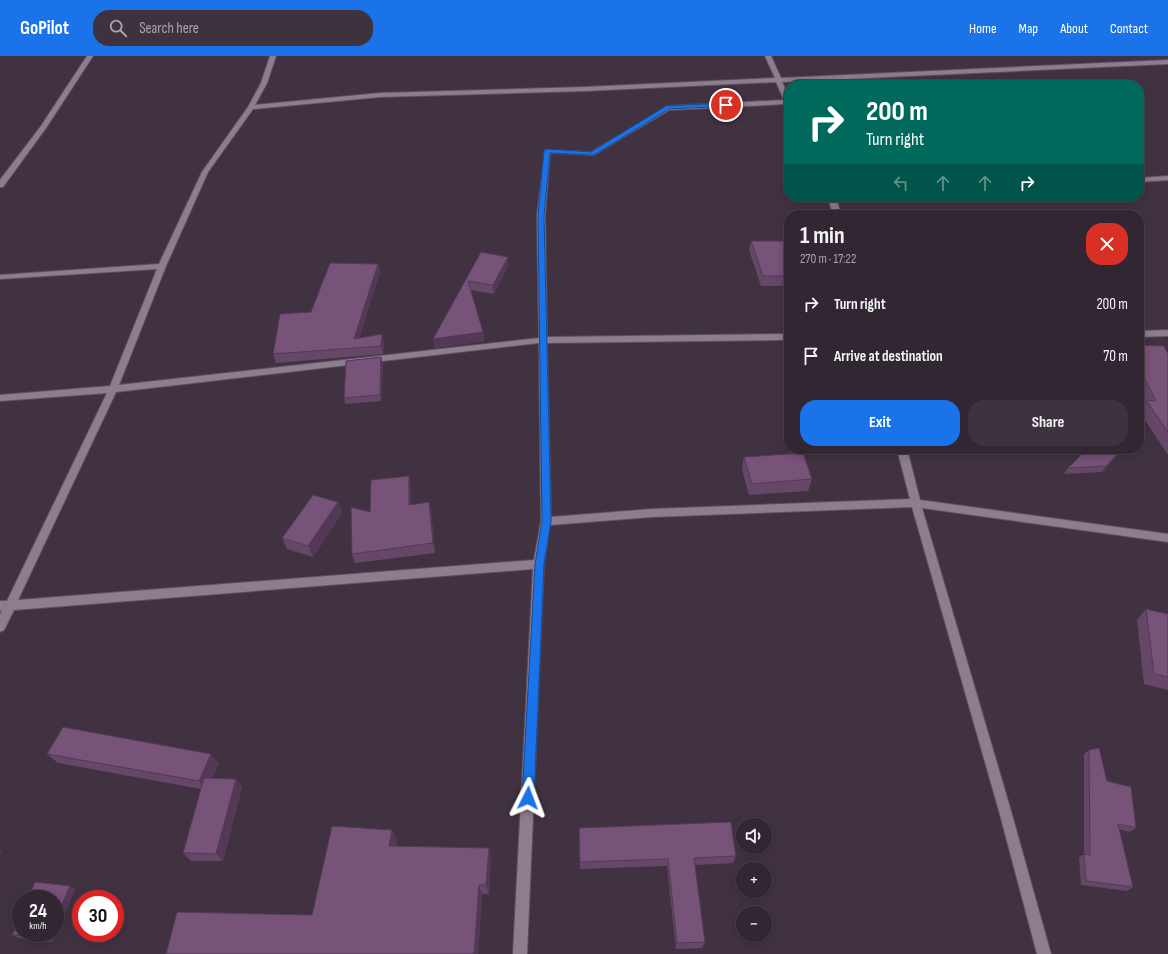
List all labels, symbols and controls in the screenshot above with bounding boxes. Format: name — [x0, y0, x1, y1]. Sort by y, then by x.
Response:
search box — [93, 10, 373, 46]
text: GoPilot — [20, 17, 69, 40]
icon: search — [107, 17, 129, 39]
text: Search here — [139, 19, 199, 38]
text: Home — [969, 20, 997, 37]
text: Map — [1019, 20, 1038, 37]
text: About — [1060, 20, 1088, 37]
text: Contact — [1110, 20, 1148, 37]
pin — [709, 88, 743, 122]
icon: arrive — [715, 94, 737, 116]
text: 200 m — [866, 95, 928, 128]
icon: right — [800, 96, 852, 148]
text: Turn right — [866, 129, 924, 150]
icon: left — [890, 172, 912, 194]
icon: ahead — [932, 172, 954, 194]
icon: ahead — [974, 172, 996, 194]
icon: right — [1016, 172, 1038, 194]
text: 1 min — [800, 221, 845, 250]
button: close — [1086, 223, 1128, 265]
text: 270 m · 17:22 — [800, 251, 856, 267]
icon: right — [800, 293, 822, 315]
text: Turn right — [834, 295, 886, 314]
text: 200 m — [1096, 295, 1128, 314]
icon: arrive — [800, 345, 822, 367]
text: Arrive at destination — [834, 347, 943, 366]
text: 70 m — [1103, 347, 1128, 366]
button: Exit — [800, 400, 960, 446]
button: Share — [968, 400, 1128, 446]
position arrow — [507, 777, 549, 819]
map controls — [736, 818, 772, 942]
button: sound — [736, 818, 772, 854]
button: + — [736, 862, 772, 898]
speed limit sign: 30 — [72, 890, 124, 942]
text: 24 — [29, 899, 47, 923]
button: − — [736, 906, 772, 942]
text: km/h — [29, 920, 47, 932]

